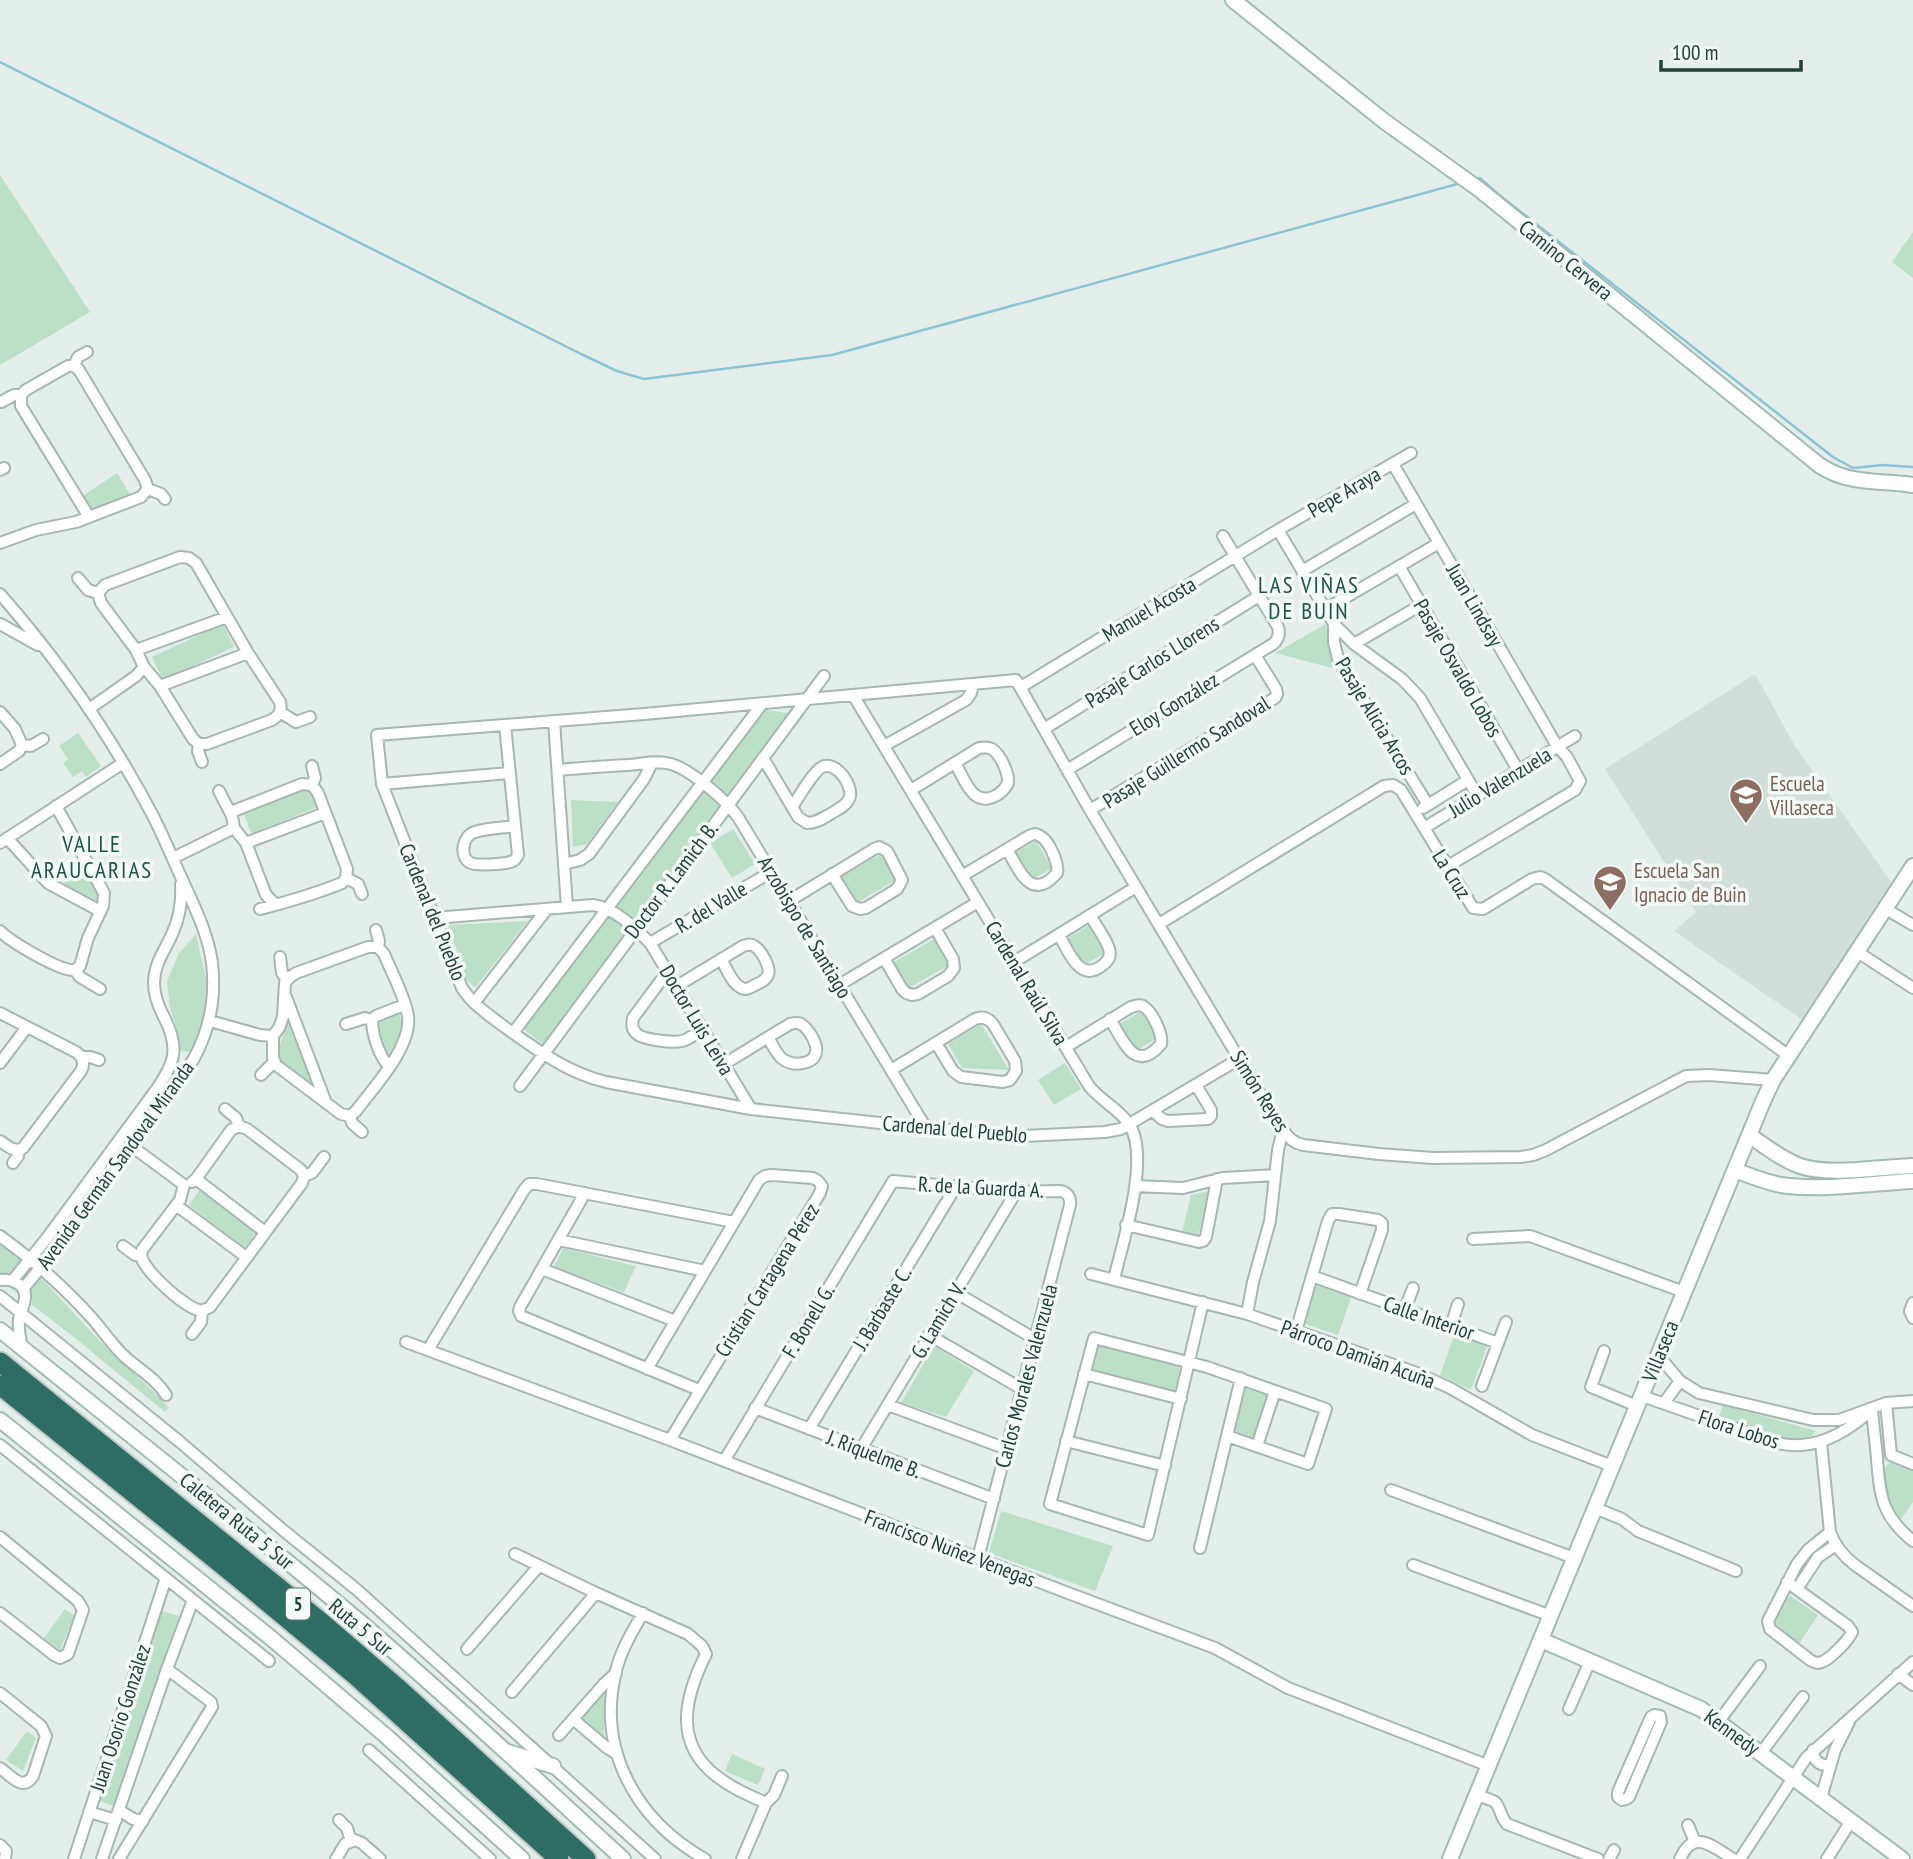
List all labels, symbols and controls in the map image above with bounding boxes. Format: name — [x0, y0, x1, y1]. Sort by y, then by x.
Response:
scale bar — [1661, 28, 1801, 72]
text: 100 m — [1672, 39, 1718, 66]
street label: Camino Cervera — [1514, 214, 1618, 306]
street label: Pepe Araya — [1303, 460, 1385, 524]
street label: Juan Lindsay — [1440, 558, 1510, 651]
street label: Manuel Acosta — [1097, 570, 1201, 648]
district label: LAS VIÑAS DE BUIN — [1258, 570, 1360, 625]
street label: Pasaje Osvaldo Lobos — [1407, 594, 1509, 742]
street label: Pasaje Carlos Llorens — [1080, 610, 1224, 714]
street label: Pasaje Alicia Arcos — [1329, 652, 1421, 780]
street label: Eloy González — [1124, 666, 1224, 742]
street label: Pasaje Guillermo Sandoval — [1097, 690, 1275, 814]
street label: Julio Valenzuela — [1443, 741, 1556, 824]
place label: Escuela Villaseca — [1769, 770, 1834, 821]
school or university icon: Escuela Villaseca — [1727, 776, 1765, 825]
street label: Doctor R. Lamich B. — [618, 816, 724, 944]
district label: VALLE ARAUCARIAS — [31, 829, 153, 884]
street label: Cardenal del Pueblo — [393, 840, 473, 984]
street label: La Cruz — [1426, 844, 1478, 904]
street label: Arzobispo de Santiago — [752, 851, 858, 1003]
place label: Escuela San Ignacio de Buin — [1634, 857, 1746, 908]
school or university icon: Escuela San Ignacio de Buin — [1591, 863, 1629, 912]
street label: R. del Valle — [670, 875, 752, 939]
street label: Cardenal Raúl Silva — [979, 916, 1075, 1050]
street label: Doctor Luis Leiva — [654, 960, 740, 1080]
street label: Simón Reyes — [1224, 1045, 1296, 1137]
street label: Avenida Germán Sandoval Miranda — [30, 1055, 200, 1275]
street label: Cardenal del Pueblo — [882, 1109, 1028, 1149]
street label: R. de la Guarda A. — [917, 1170, 1045, 1204]
street label: Cristian Cartagena Pérez — [709, 1198, 825, 1362]
street label: J. Barbaste C. — [846, 1261, 917, 1356]
street label: G. Lamich V. — [905, 1277, 971, 1363]
street label: F. Bonell G. — [776, 1279, 840, 1363]
street label: Carlos Morales Valenzuela — [989, 1281, 1063, 1471]
street label: Calle Interior — [1380, 1290, 1478, 1346]
street label: Párroco Damián Acuña — [1277, 1314, 1439, 1394]
street label: Villaseca — [1635, 1316, 1684, 1387]
street label: Flora Lobos — [1695, 1403, 1783, 1455]
street label: J. Riquelme B. — [822, 1423, 925, 1484]
street label: Caletera Ruta 5 Sur — [174, 1467, 300, 1576]
street label: Francisco Nuñez Venegas — [861, 1503, 1039, 1593]
road number: 5 — [286, 1588, 310, 1620]
street label: Ruta 5 Sur — [323, 1592, 399, 1662]
street label: Juan Osorio González — [83, 1641, 157, 1796]
street label: Kennedy — [1699, 1703, 1765, 1761]

